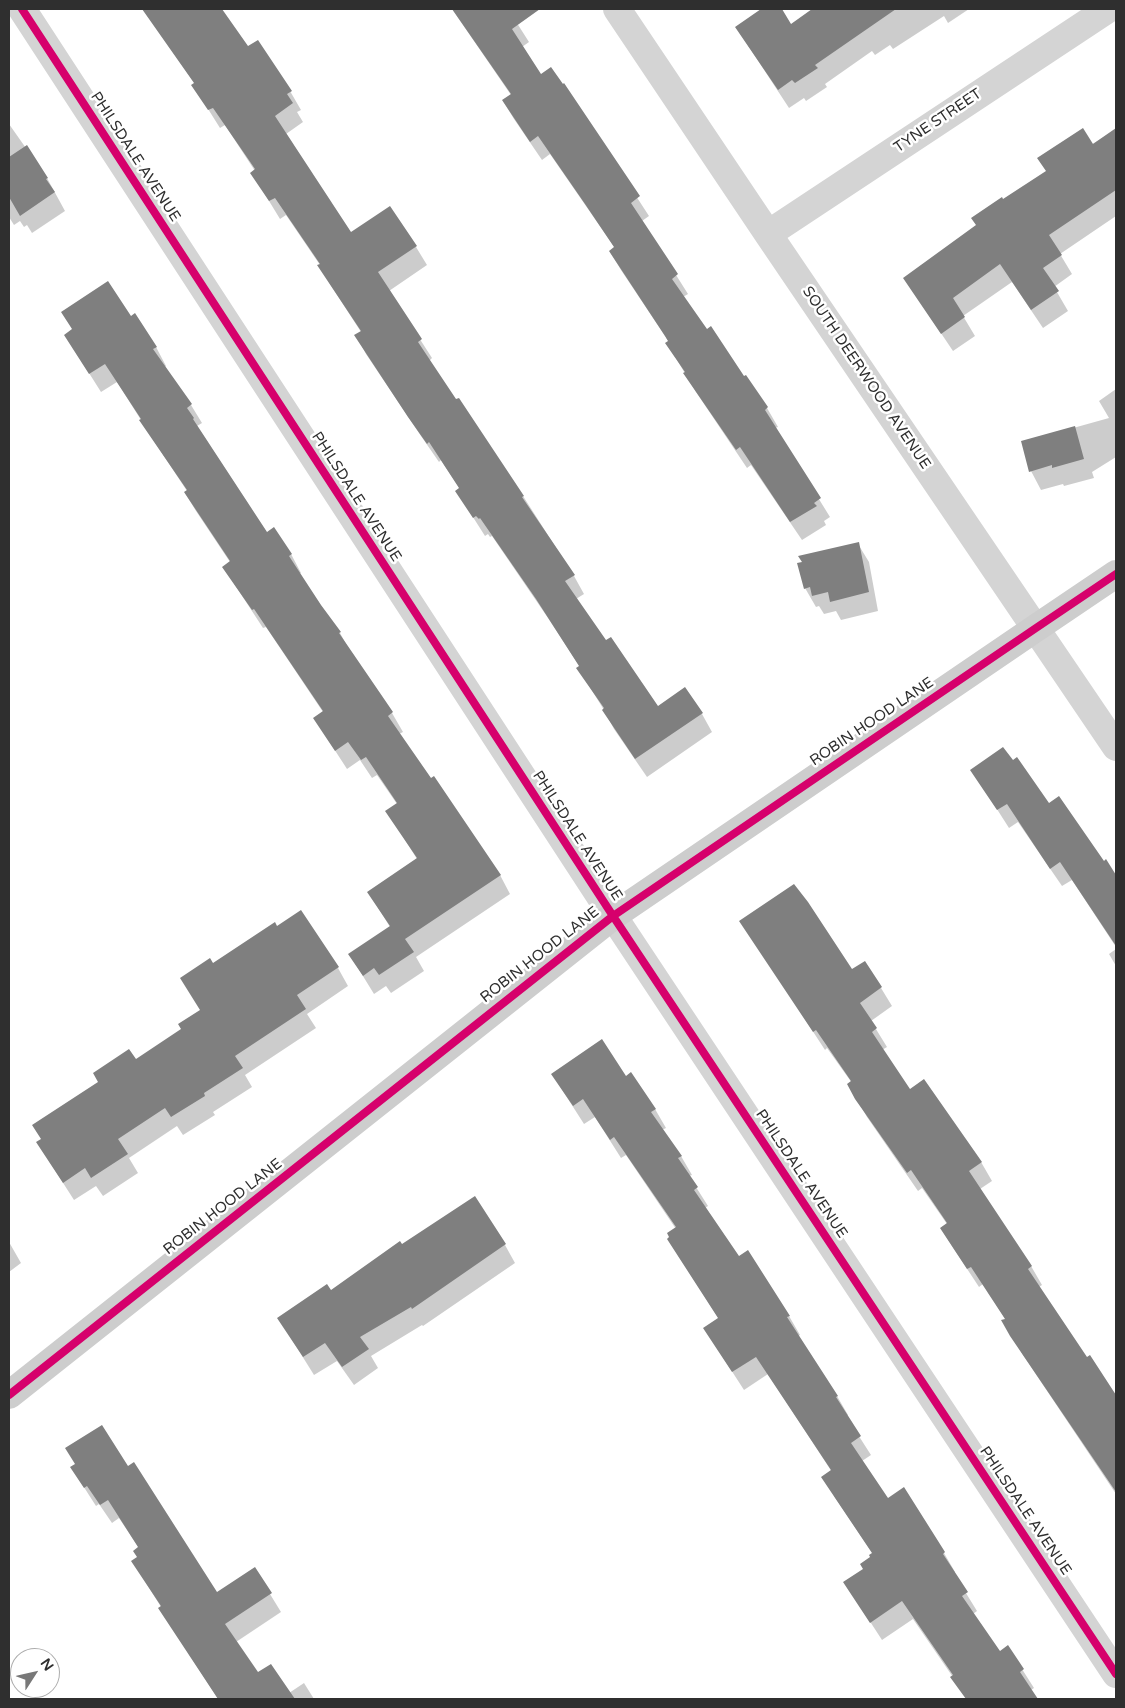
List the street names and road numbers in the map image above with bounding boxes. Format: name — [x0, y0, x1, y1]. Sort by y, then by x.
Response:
street label: TYNE STREET — [891, 85, 985, 157]
street label: PHILSDALE AVENUE — [86, 89, 184, 225]
street label: SOUTH DEERWOOD AVENUE — [798, 283, 934, 473]
street label: PHILSDALE AVENUE — [307, 429, 405, 565]
street label: ROBIN HOOD LANE — [807, 674, 937, 770]
street label: PHILSDALE AVENUE — [528, 768, 626, 904]
street label: ROBIN HOOD LANE — [477, 903, 603, 1007]
street label: PHILSDALE AVENUE — [751, 1106, 851, 1242]
street label: ROBIN HOOD LANE — [160, 1155, 286, 1259]
street label: PHILSDALE AVENUE — [975, 1443, 1075, 1579]

